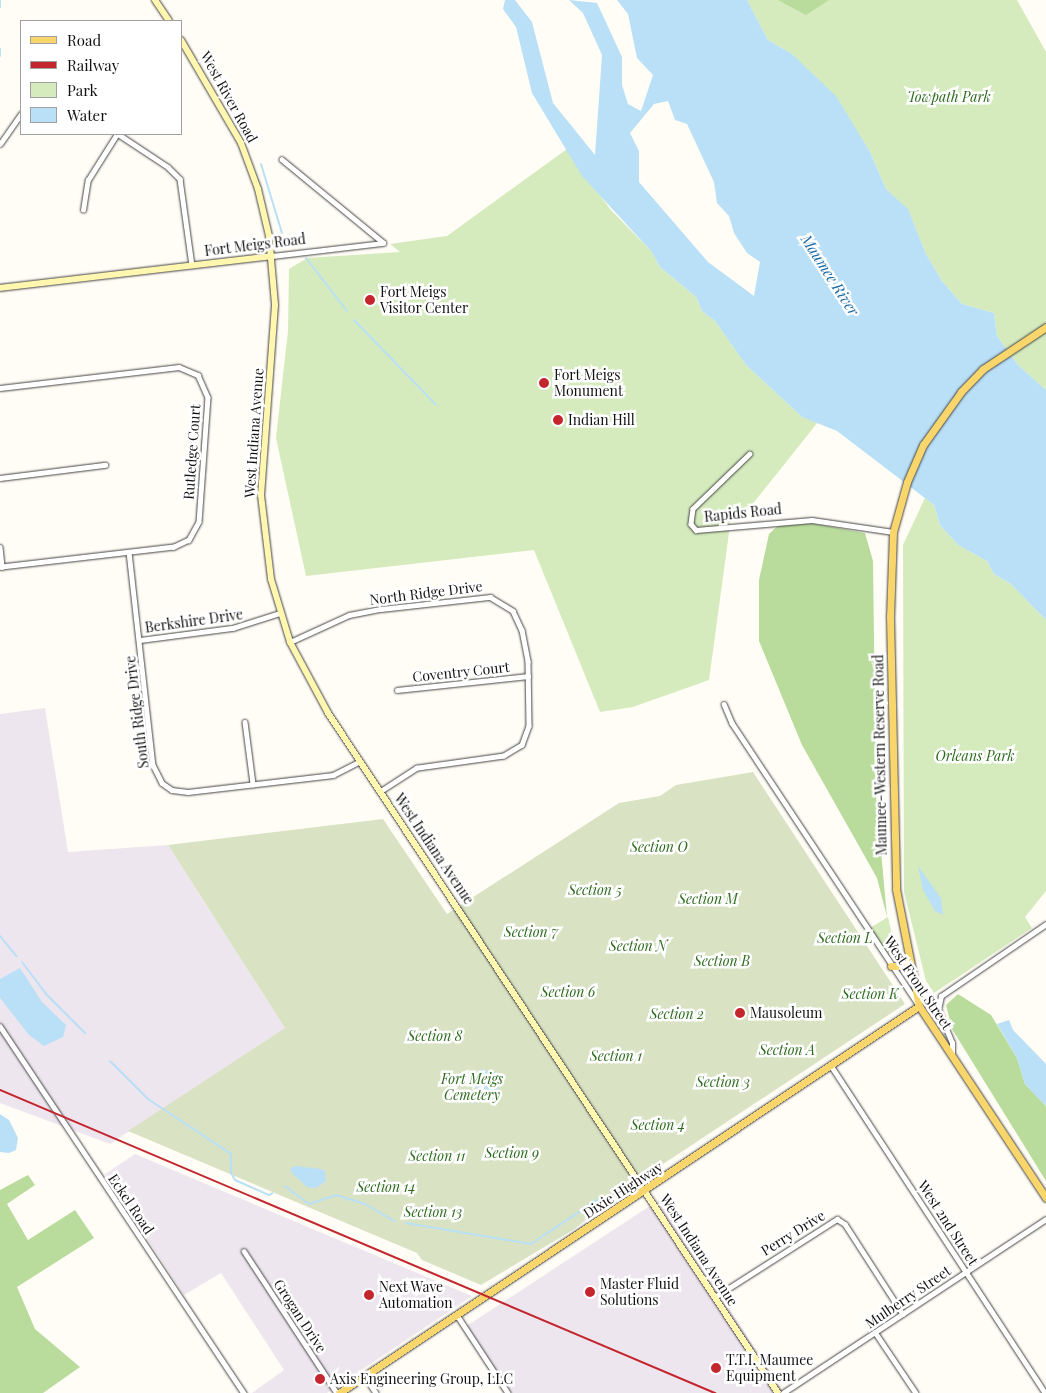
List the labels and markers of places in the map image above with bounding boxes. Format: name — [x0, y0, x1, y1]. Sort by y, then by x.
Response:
place label: Fort Meigs Visitor Center — [380, 284, 469, 316]
marker: Fort Meigs Visitor Center — [364, 294, 376, 306]
place label: Fort Meigs Monument — [554, 367, 623, 400]
marker: Fort Meigs Monument — [538, 377, 550, 389]
place label: Indian Hill — [568, 412, 635, 428]
marker: Indian Hill — [552, 414, 564, 426]
place label: Mausoleum — [750, 1005, 823, 1021]
marker: Mausoleum — [734, 1007, 746, 1019]
place label: Master Fluid Solutions — [600, 1276, 679, 1308]
place label: Next Wave Automation — [379, 1279, 453, 1311]
marker: Master Fluid Solutions — [584, 1286, 596, 1298]
marker: Next Wave Automation — [363, 1289, 375, 1301]
place label: T.T.I. Maumee Equipment — [726, 1352, 813, 1384]
marker: T.T.I. Maumee Equipment — [710, 1362, 722, 1374]
place label: Axis Engineering Group, LLC — [330, 1371, 513, 1387]
marker: Axis Engineering Group, LLC — [314, 1373, 326, 1385]

